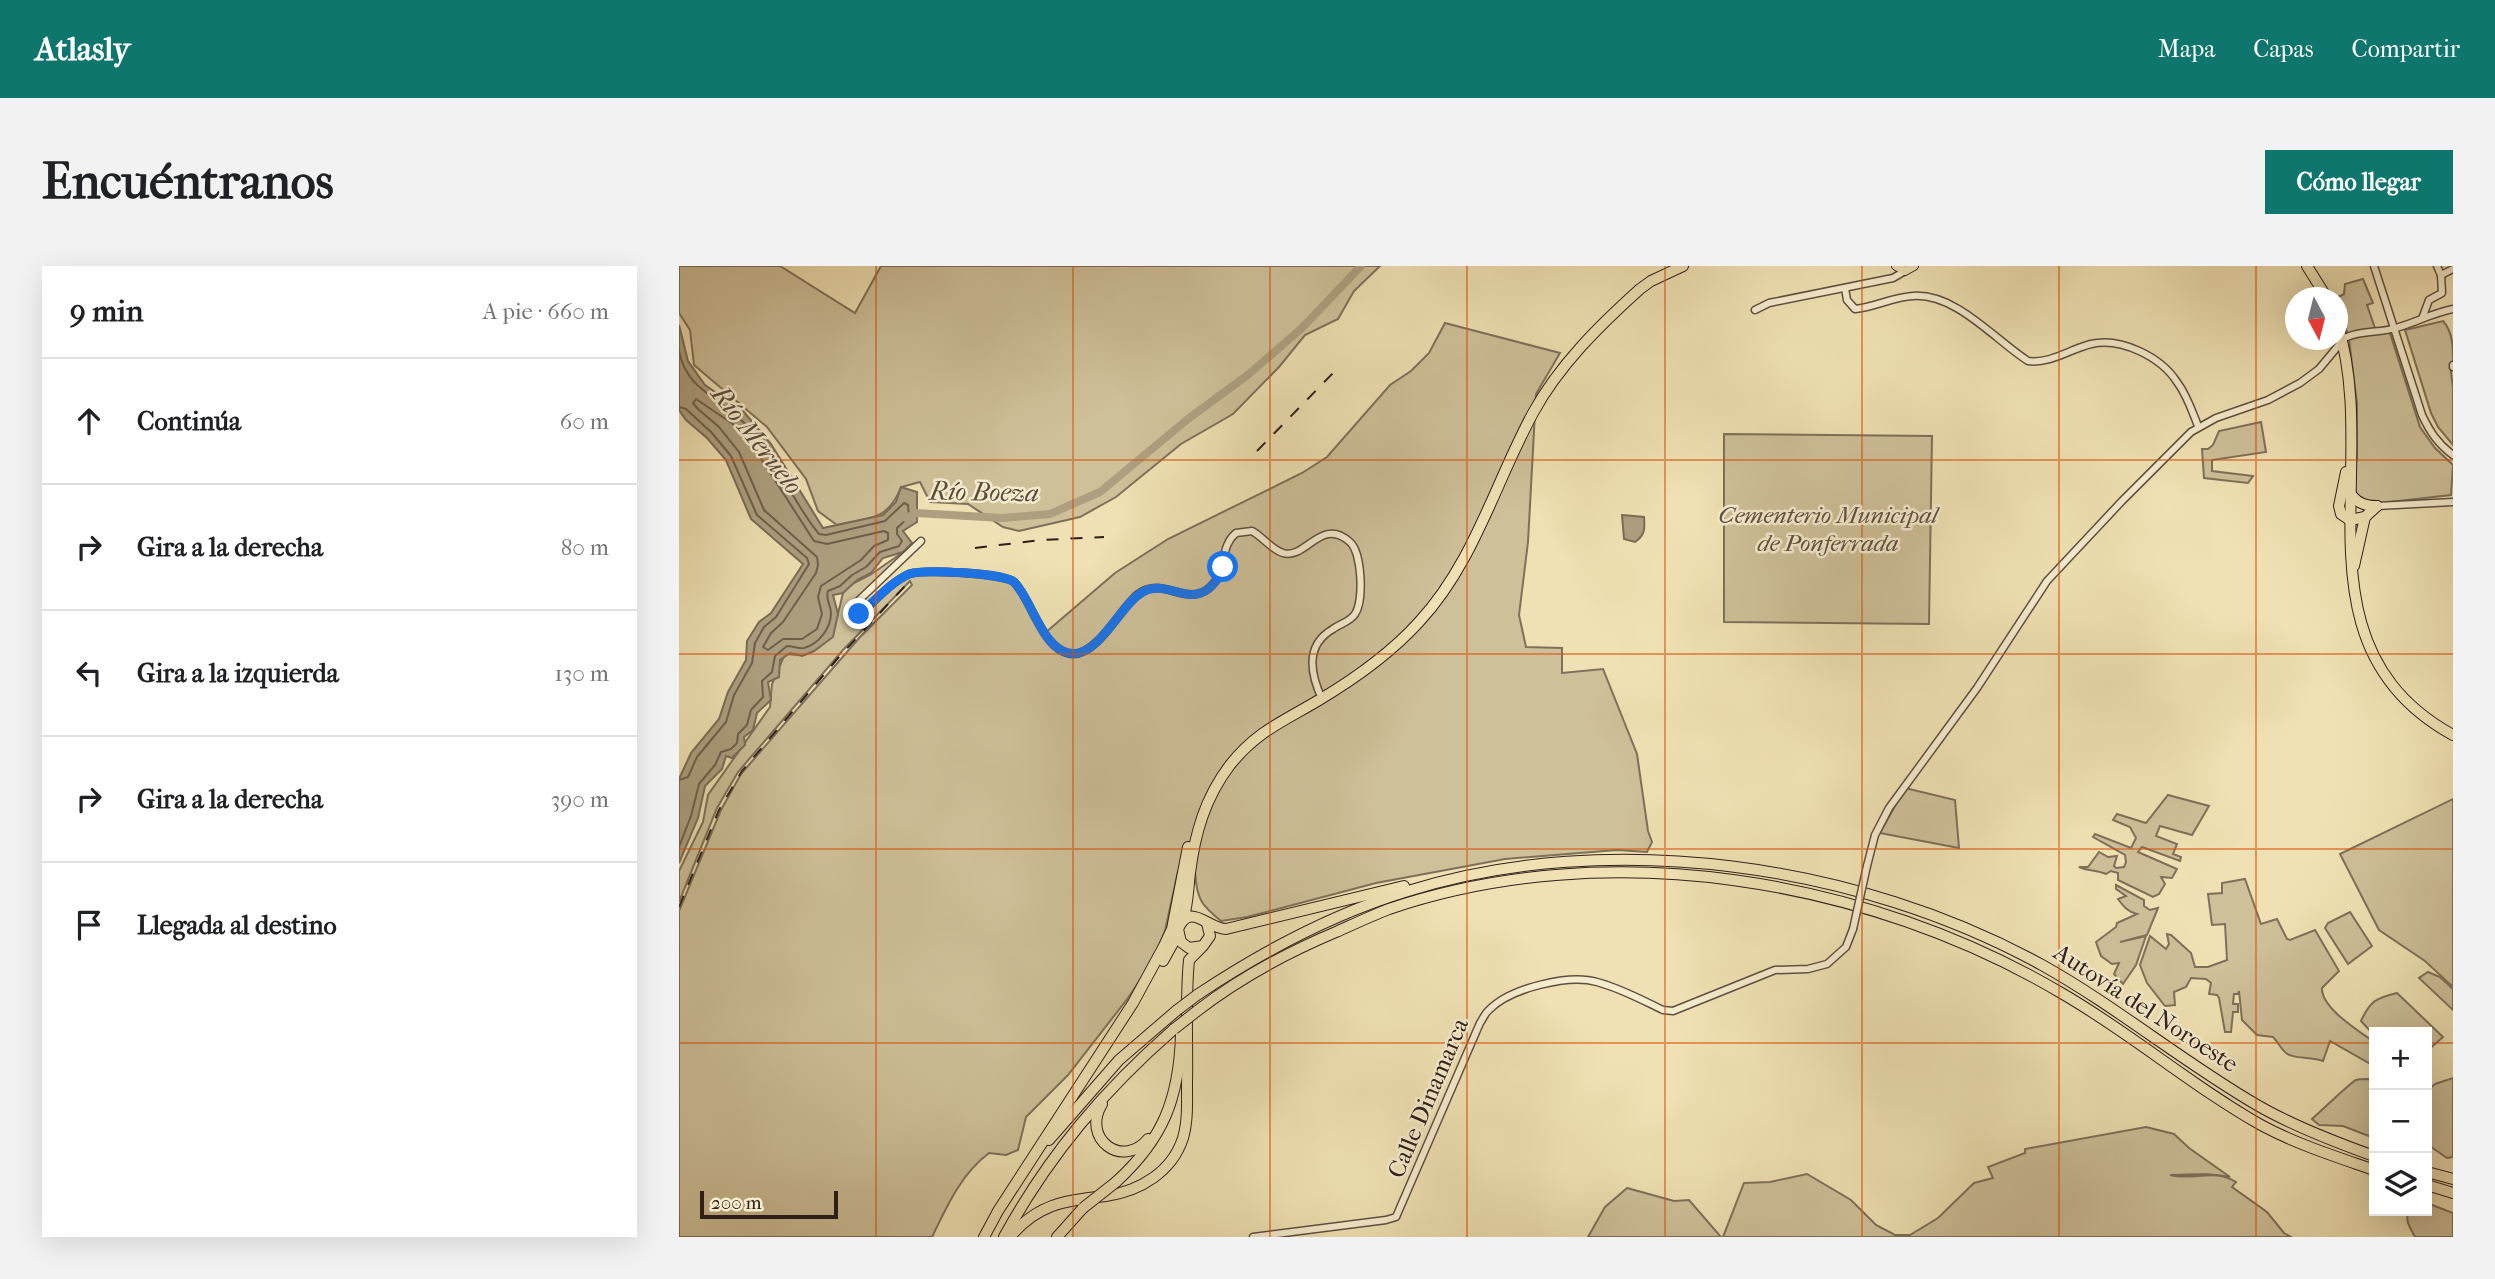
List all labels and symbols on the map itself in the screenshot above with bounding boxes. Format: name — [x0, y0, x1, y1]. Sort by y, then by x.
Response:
north arrow — [2285, 287, 2348, 350]
water label: Río Meruelo — [704, 378, 809, 501]
water label: Río Boeza — [927, 476, 1039, 508]
park label: Cementerio Municipal de Ponferrada — [1718, 501, 1941, 557]
route start — [1207, 551, 1238, 582]
route end — [843, 598, 874, 629]
street label: Autovía del Noroeste — [2048, 937, 2244, 1078]
street label: Calle Dinamarca — [1382, 1013, 1475, 1182]
scale bar — [700, 1188, 838, 1220]

